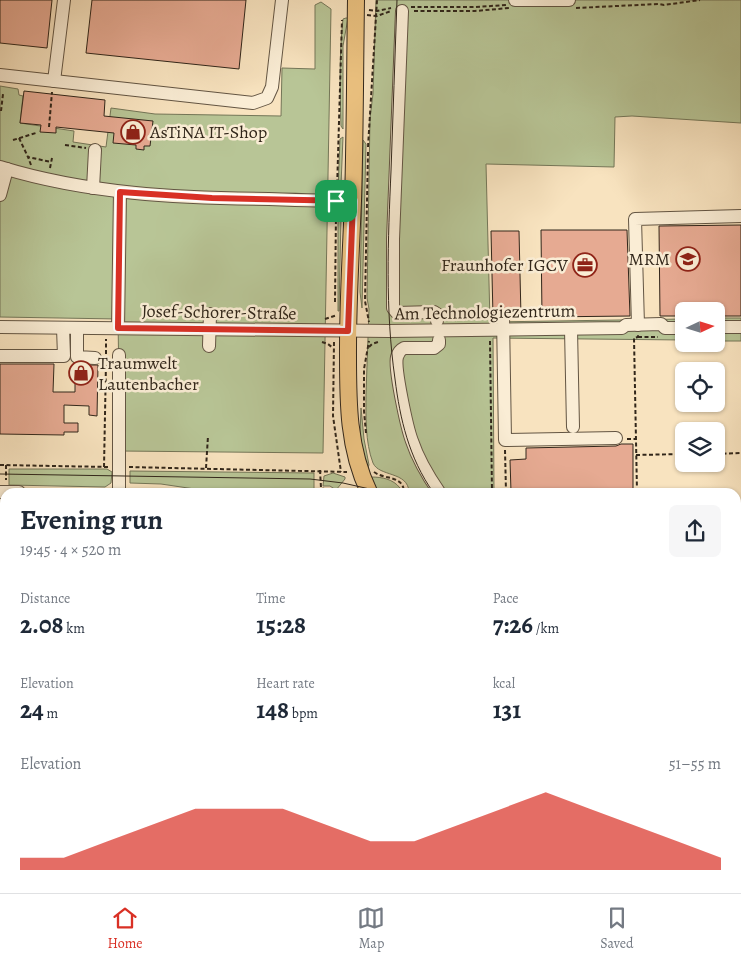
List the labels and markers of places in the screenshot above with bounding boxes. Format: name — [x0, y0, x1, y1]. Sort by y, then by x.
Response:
shop icon: AsTiNA IT-Shop — [120, 119, 146, 145]
place label: AsTiNA IT-Shop — [149, 120, 267, 144]
pin — [315, 180, 357, 222]
school or university icon: MRM — [675, 246, 701, 272]
place label: MRM — [629, 247, 670, 271]
office icon: Fraunhofer IGCV — [572, 252, 598, 278]
place label: Fraunhofer IGCV — [441, 253, 568, 277]
place label: Traumwelt Lautenbacher — [98, 351, 199, 396]
shop icon: Traumwelt Lautenbacher — [68, 360, 94, 386]

